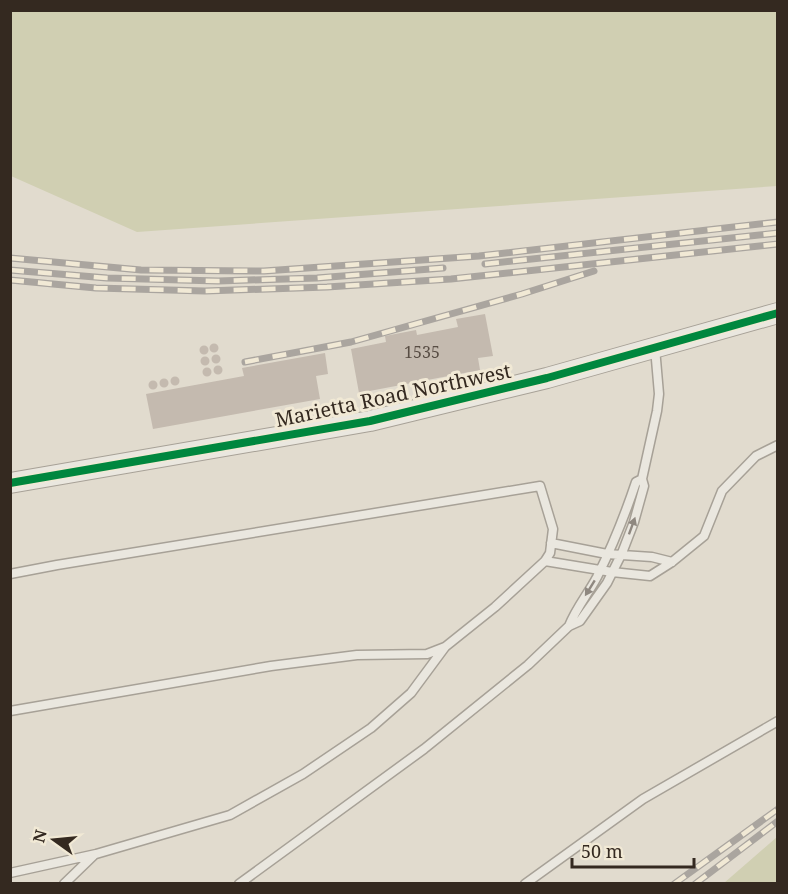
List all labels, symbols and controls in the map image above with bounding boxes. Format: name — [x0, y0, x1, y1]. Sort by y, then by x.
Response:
house number: 1535 — [404, 341, 440, 363]
street label: Marietta Road Northwest — [273, 357, 513, 433]
one-way arrow — [628, 516, 638, 534]
one-way arrow — [585, 580, 596, 596]
north arrow — [24, 810, 84, 870]
text: N — [27, 827, 52, 845]
scale bar — [572, 831, 694, 869]
text: 50 m — [581, 839, 623, 863]

